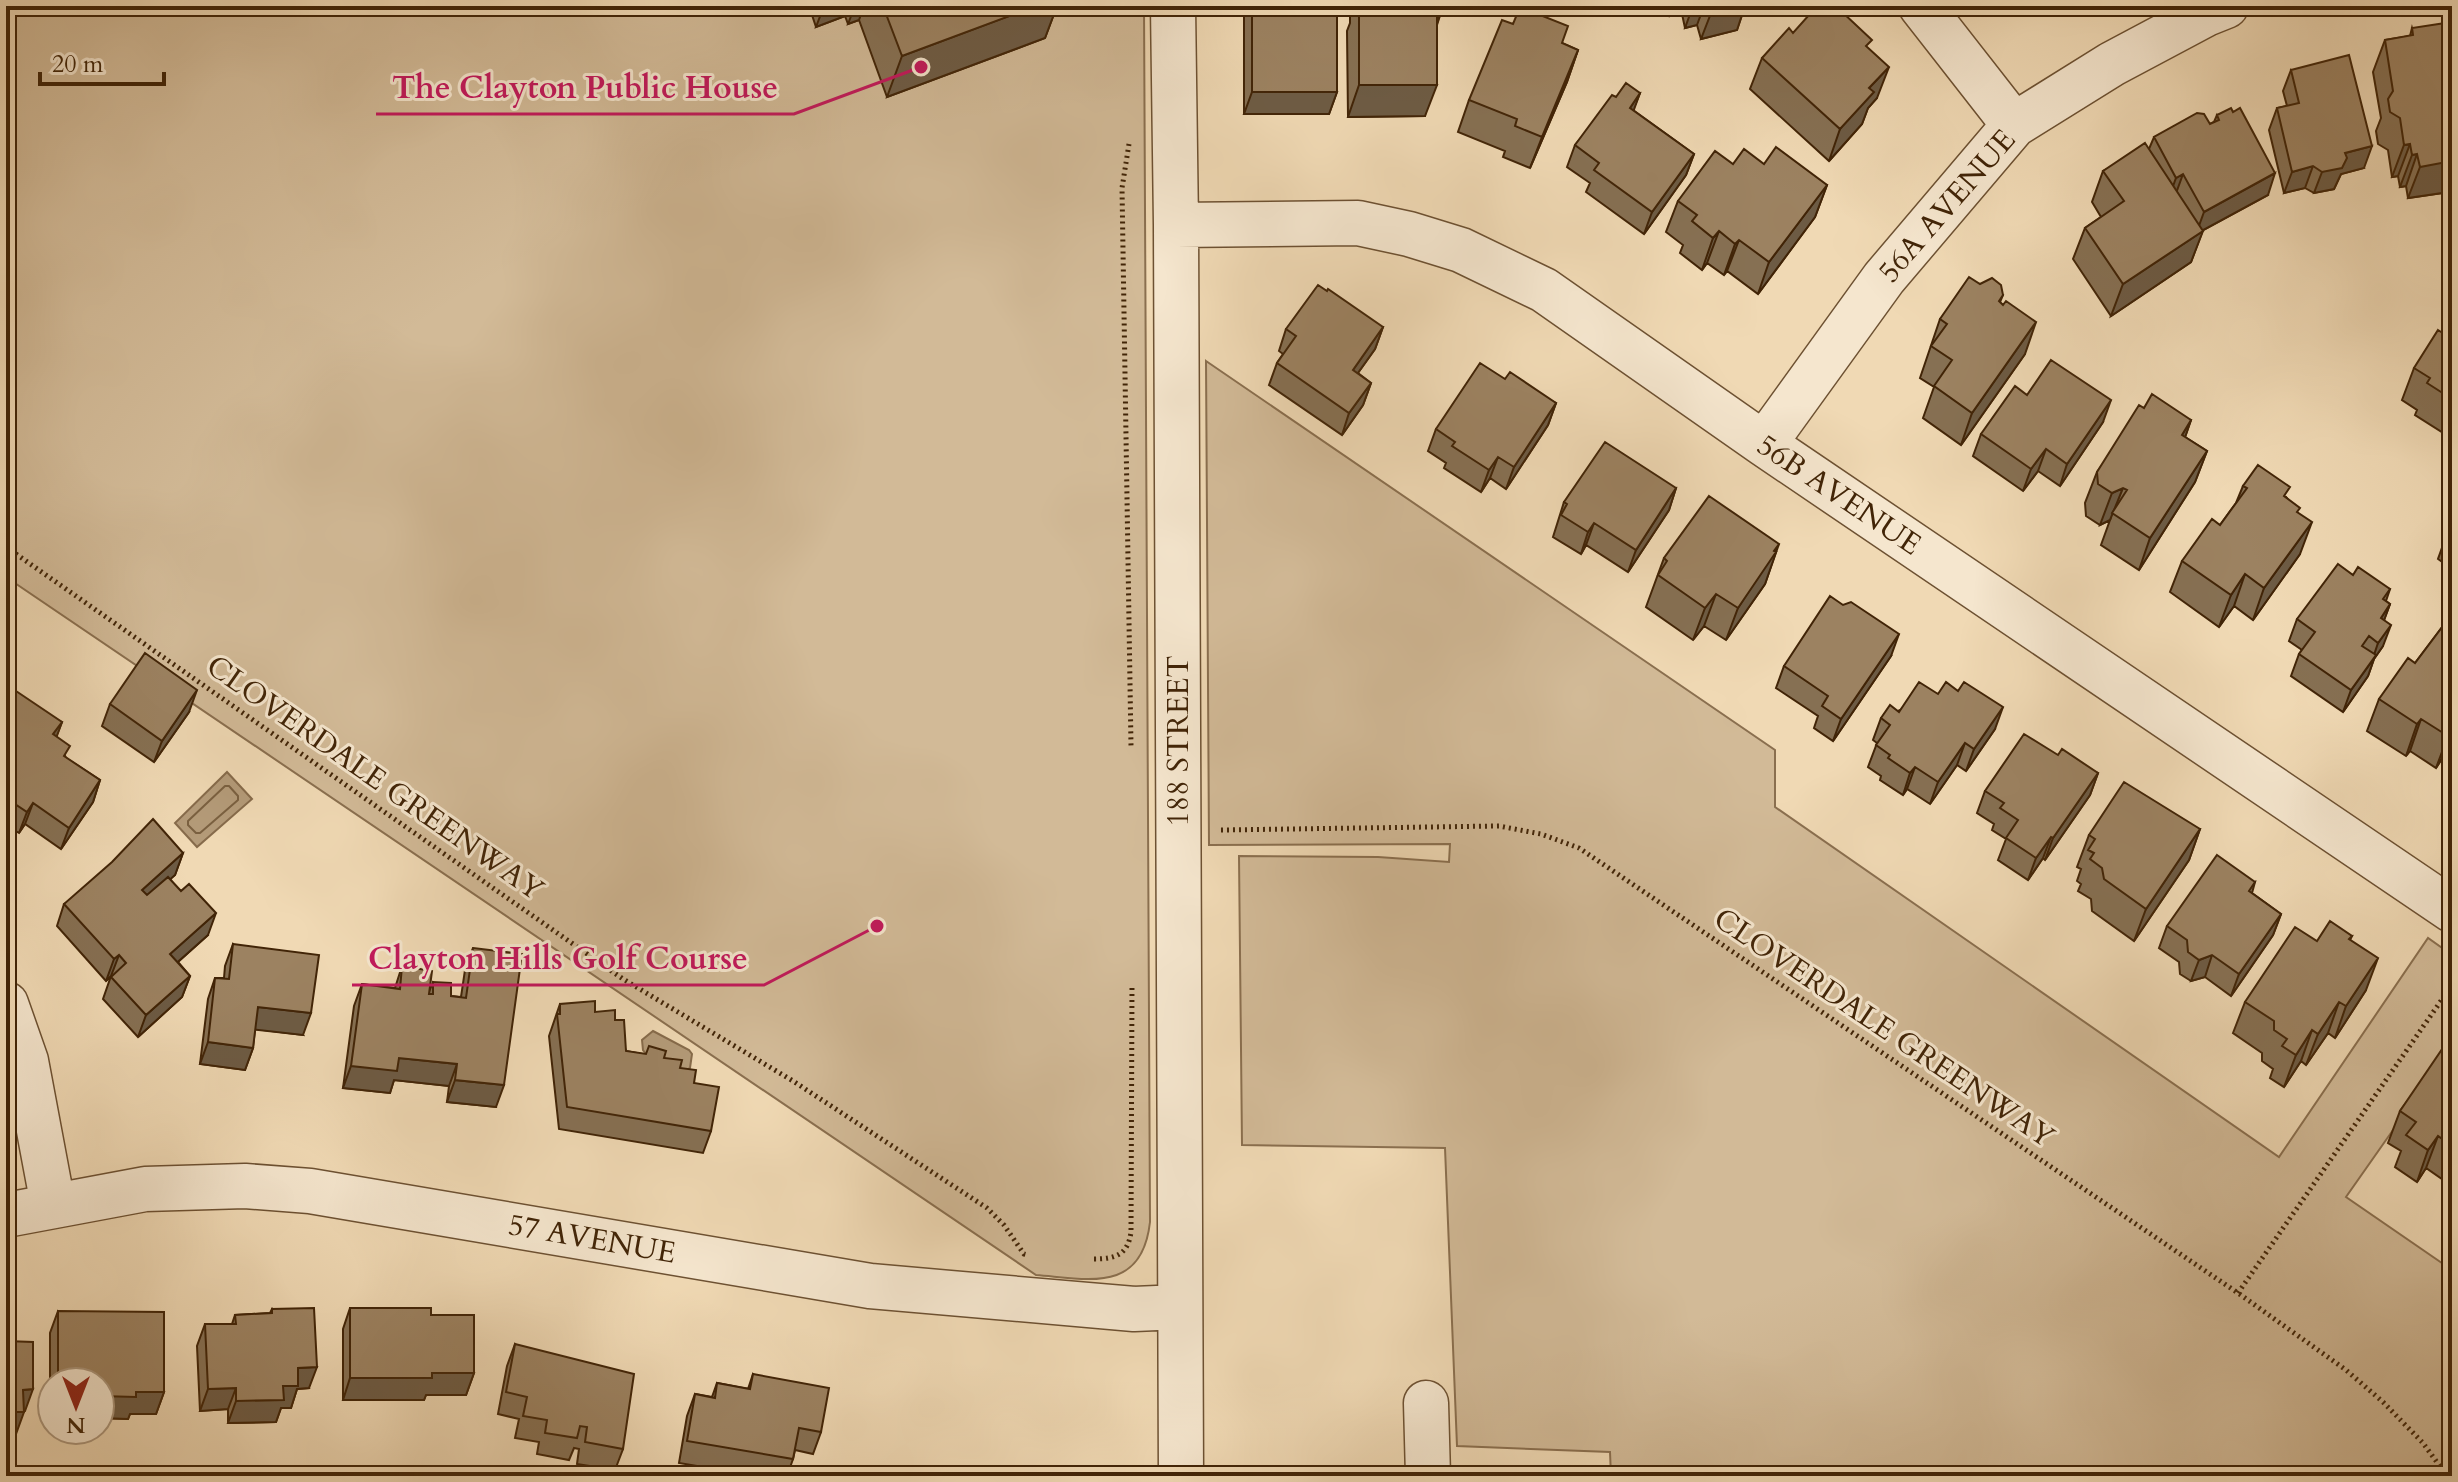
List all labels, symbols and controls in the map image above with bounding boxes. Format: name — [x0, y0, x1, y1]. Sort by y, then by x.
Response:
scale bar — [40, 36, 164, 86]
text: 20 m — [52, 48, 104, 81]
callout: The Clayton Public House — [376, 58, 794, 114]
text: The Clayton Public House — [392, 66, 778, 110]
street label: 56A AVENUE — [1869, 121, 2025, 291]
street label: 56B AVENUE — [1749, 425, 1929, 565]
street label: CLOVERDALE GREENWAY — [198, 646, 552, 911]
street label: 188 STREET — [1158, 655, 1199, 827]
street label: CLOVERDALE GREENWAY — [1706, 898, 2063, 1158]
callout: Clayton Hills Golf Course — [352, 929, 764, 985]
text: Clayton Hills Golf Course — [368, 937, 748, 981]
street label: 57 AVENUE — [505, 1204, 679, 1274]
north arrow — [36, 1366, 116, 1446]
text: N — [66, 1410, 86, 1440]

